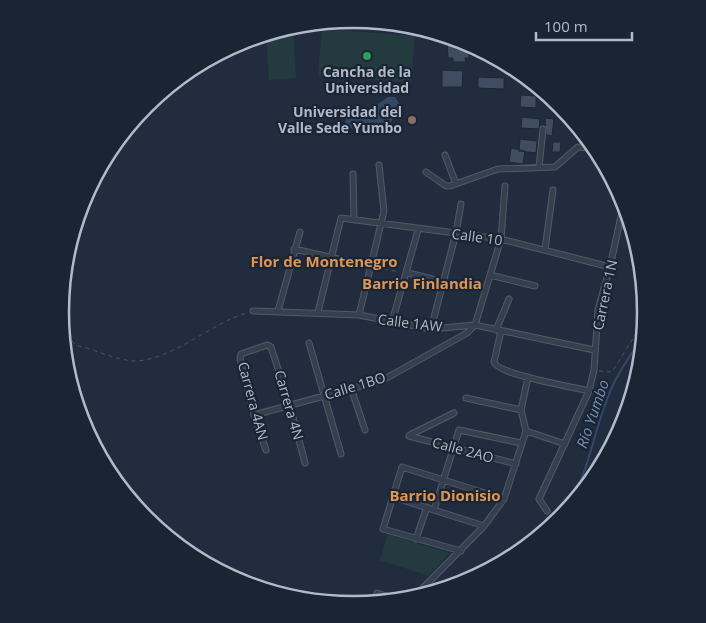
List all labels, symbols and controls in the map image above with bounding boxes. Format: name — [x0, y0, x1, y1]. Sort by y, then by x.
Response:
scale bar — [536, 10, 632, 42]
text: 100 m — [544, 16, 588, 36]
marker: Cancha de la Universidad — [361, 50, 373, 62]
place label: Cancha de la Universidad — [323, 62, 411, 97]
place label: Universidad del Valle Sede Yumbo — [278, 102, 402, 137]
marker: Universidad del Valle Sede Yumbo — [406, 114, 418, 126]
street label: Calle 10 — [450, 224, 504, 249]
district label: Flor de Montenegro — [250, 251, 398, 271]
street label: Carrera 1N — [588, 258, 621, 332]
district label: Barrio Finlandia — [362, 273, 482, 293]
street label: Calle 1AW — [377, 309, 444, 336]
street label: Carrera 4AN — [234, 360, 273, 442]
street label: Calle 1BO — [322, 367, 388, 404]
street label: Carrera 4N — [270, 368, 308, 442]
water label: Río Yumbo — [571, 377, 613, 451]
street label: Calle 2AO — [430, 432, 496, 467]
district label: Barrio Dionisio — [389, 485, 501, 505]

